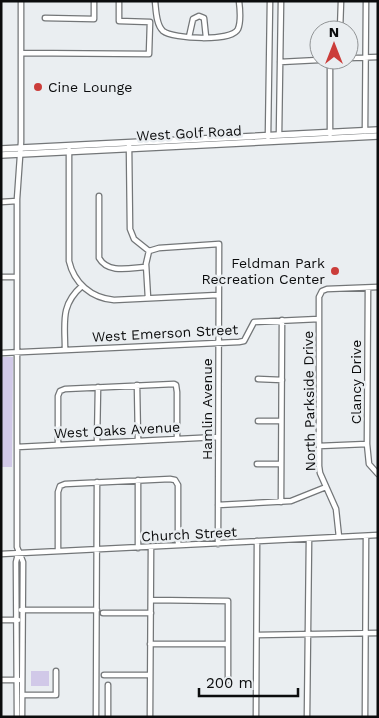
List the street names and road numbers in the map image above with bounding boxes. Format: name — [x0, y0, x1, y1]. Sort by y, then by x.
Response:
street label: West Golf Road — [136, 122, 242, 144]
street label: West Emerson Street — [92, 321, 239, 345]
street label: North Parkside Drive — [300, 331, 318, 471]
street label: Clancy Drive — [348, 340, 364, 424]
street label: Hamlin Avenue — [199, 358, 215, 460]
street label: West Oaks Avenue — [53, 419, 181, 441]
street label: Church Street — [141, 523, 237, 544]

